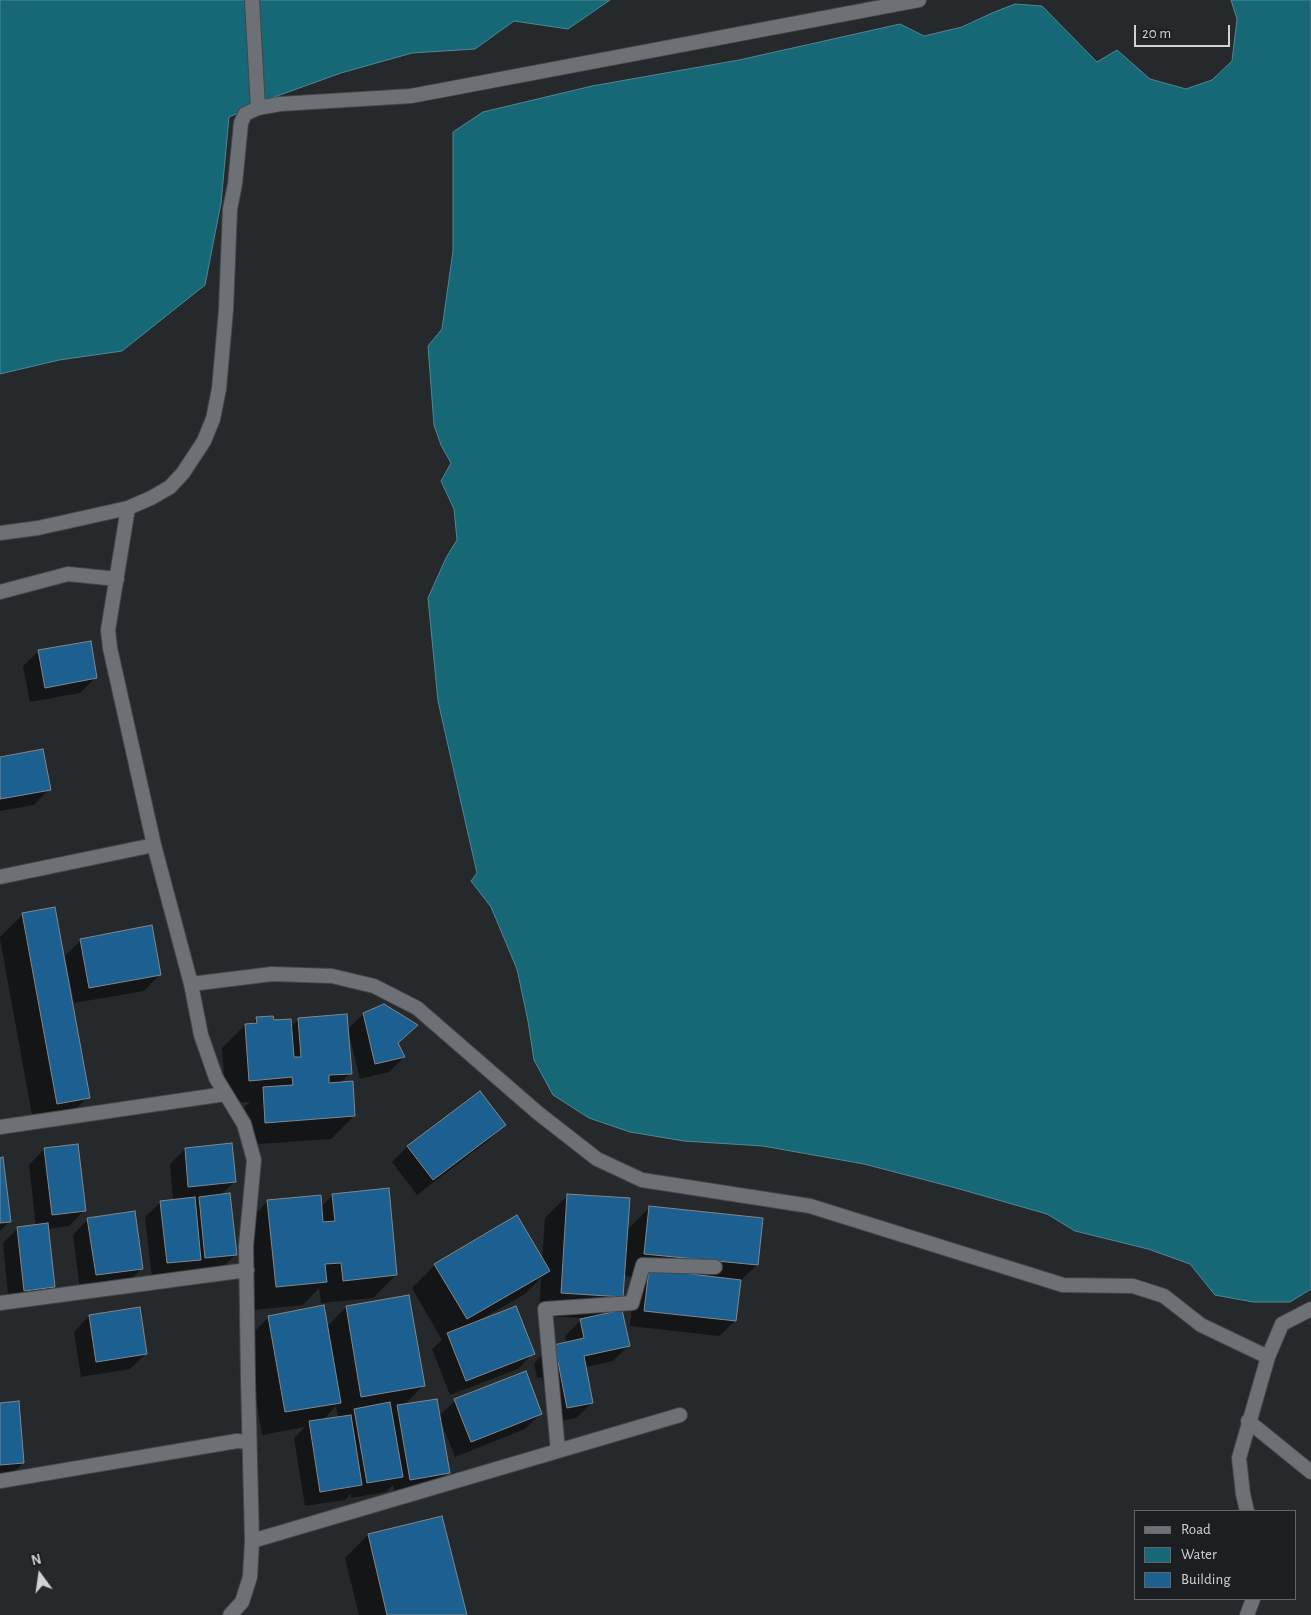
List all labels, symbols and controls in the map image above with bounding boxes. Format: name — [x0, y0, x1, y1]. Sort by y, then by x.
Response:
scale bar — [1136, 15, 1232, 47]
text: 20 m — [1142, 26, 1171, 41]
legend — [1134, 1510, 1296, 1600]
text: Road — [1181, 1522, 1211, 1537]
text: Water — [1181, 1547, 1217, 1562]
north arrow — [15, 1550, 65, 1600]
text: N — [30, 1552, 43, 1568]
text: Building — [1181, 1572, 1231, 1587]

